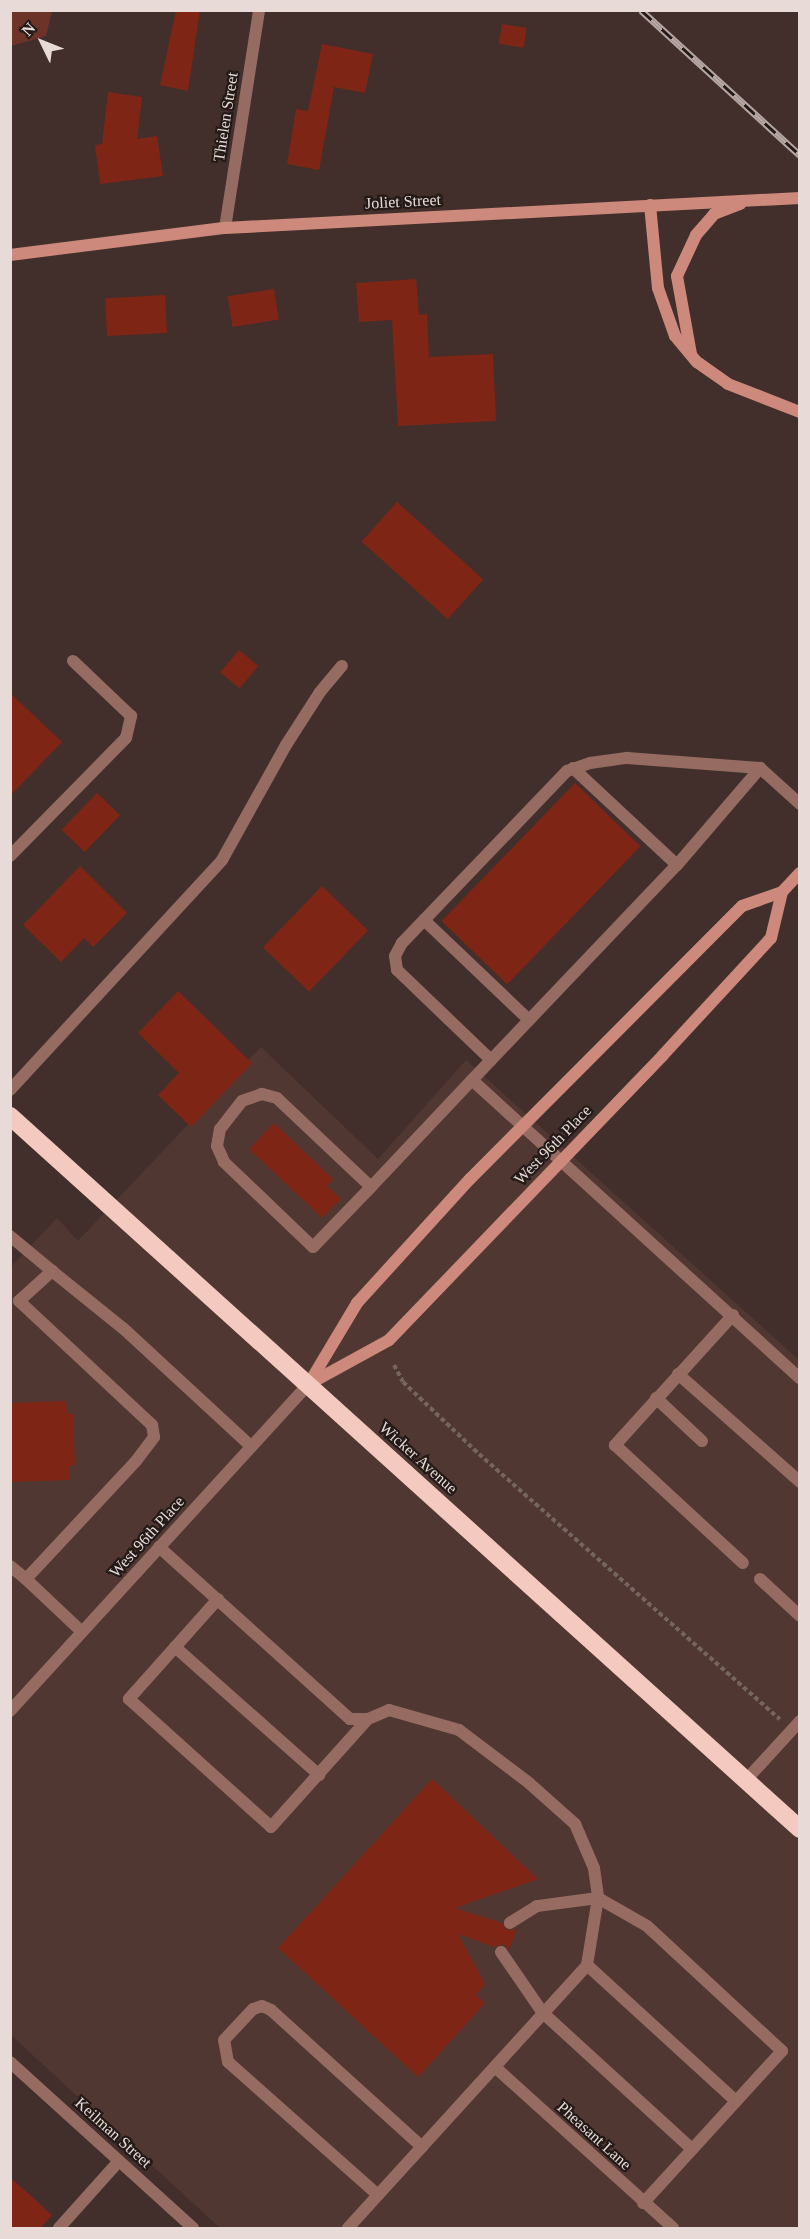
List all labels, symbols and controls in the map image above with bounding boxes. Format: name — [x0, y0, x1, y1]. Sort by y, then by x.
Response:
north arrow — [12, 12, 72, 72]
text: N — [18, 19, 39, 39]
street label: Thielen Street — [209, 71, 243, 163]
street label: Joliet Street — [365, 190, 441, 214]
street label: West 96th Place — [510, 1101, 596, 1189]
street label: Wicker Avenue — [375, 1418, 461, 1498]
street label: West 96th Place — [106, 1492, 188, 1582]
street label: Keilman Street — [71, 2094, 155, 2172]
street label: Pheasant Lane — [553, 2098, 635, 2174]

